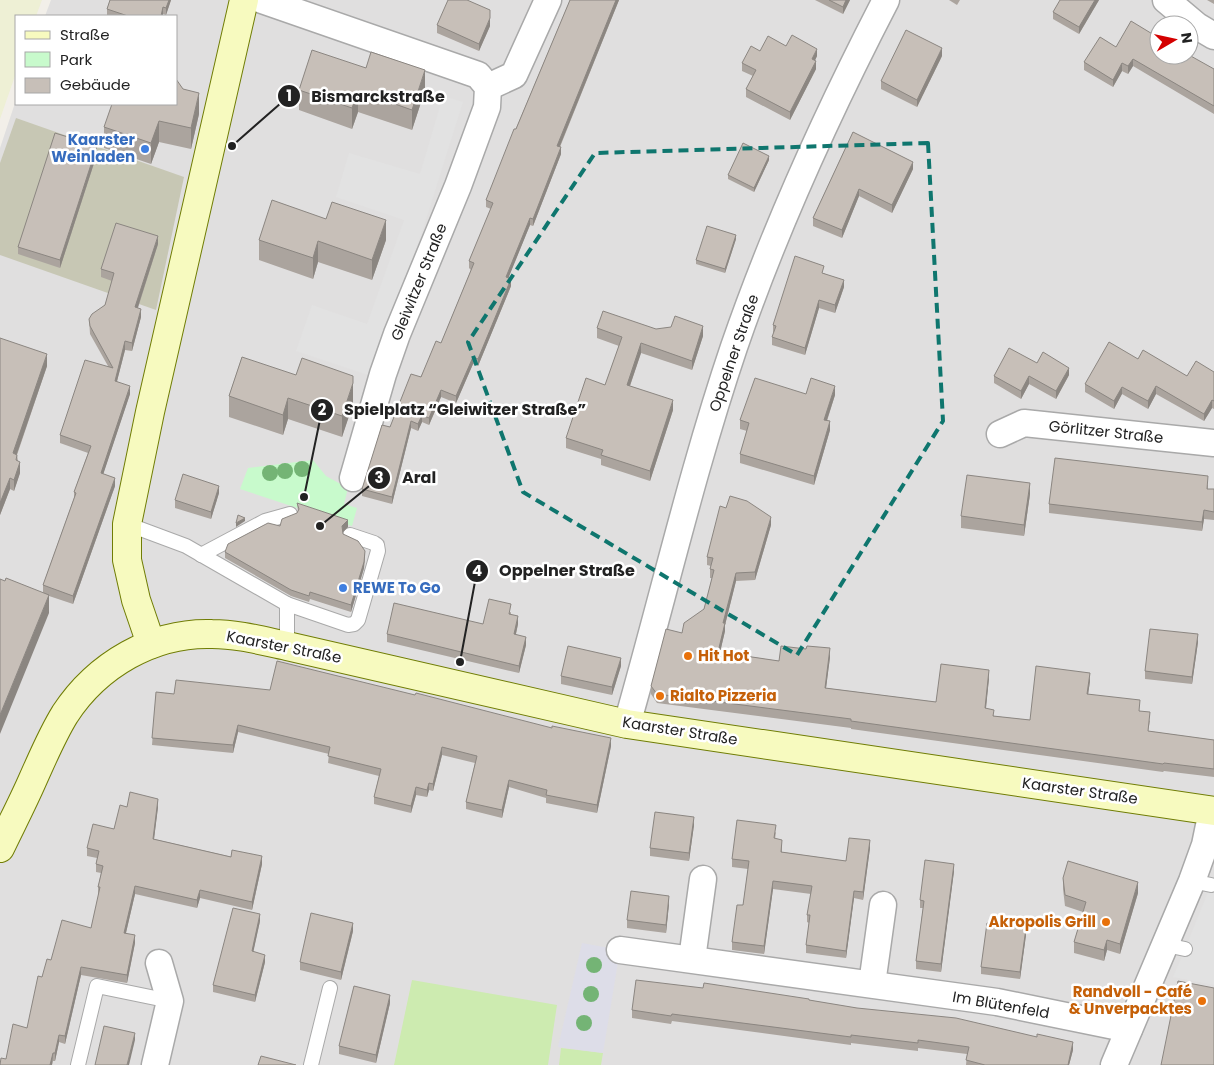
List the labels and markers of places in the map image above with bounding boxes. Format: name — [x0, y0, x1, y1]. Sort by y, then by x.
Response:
callout: Bismarckstraße — [277, 81, 455, 112]
place label: Kaarster Weinladen — [51, 129, 136, 167]
marker: Kaarster Weinladen — [139, 143, 151, 155]
callout: Spielplatz “Gleiwitzer Straße” — [309, 394, 597, 425]
callout: Aral — [367, 462, 446, 493]
callout: Oppelner Straße — [464, 555, 645, 586]
place label: REWE To Go — [353, 577, 441, 598]
marker: REWE To Go — [337, 582, 349, 594]
place label: Hit Hot — [698, 645, 749, 666]
marker: Hit Hot — [682, 650, 694, 662]
place label: Rialto Pizzeria — [670, 685, 777, 706]
marker: Rialto Pizzeria — [654, 690, 666, 702]
place label: Akropolis Grill — [988, 911, 1096, 932]
marker: Akropolis Grill — [1100, 916, 1112, 928]
place label: Randvoll - Café & Unverpacktes — [1069, 981, 1192, 1019]
marker: Randvoll - Café & Unverpacktes — [1196, 995, 1208, 1007]

